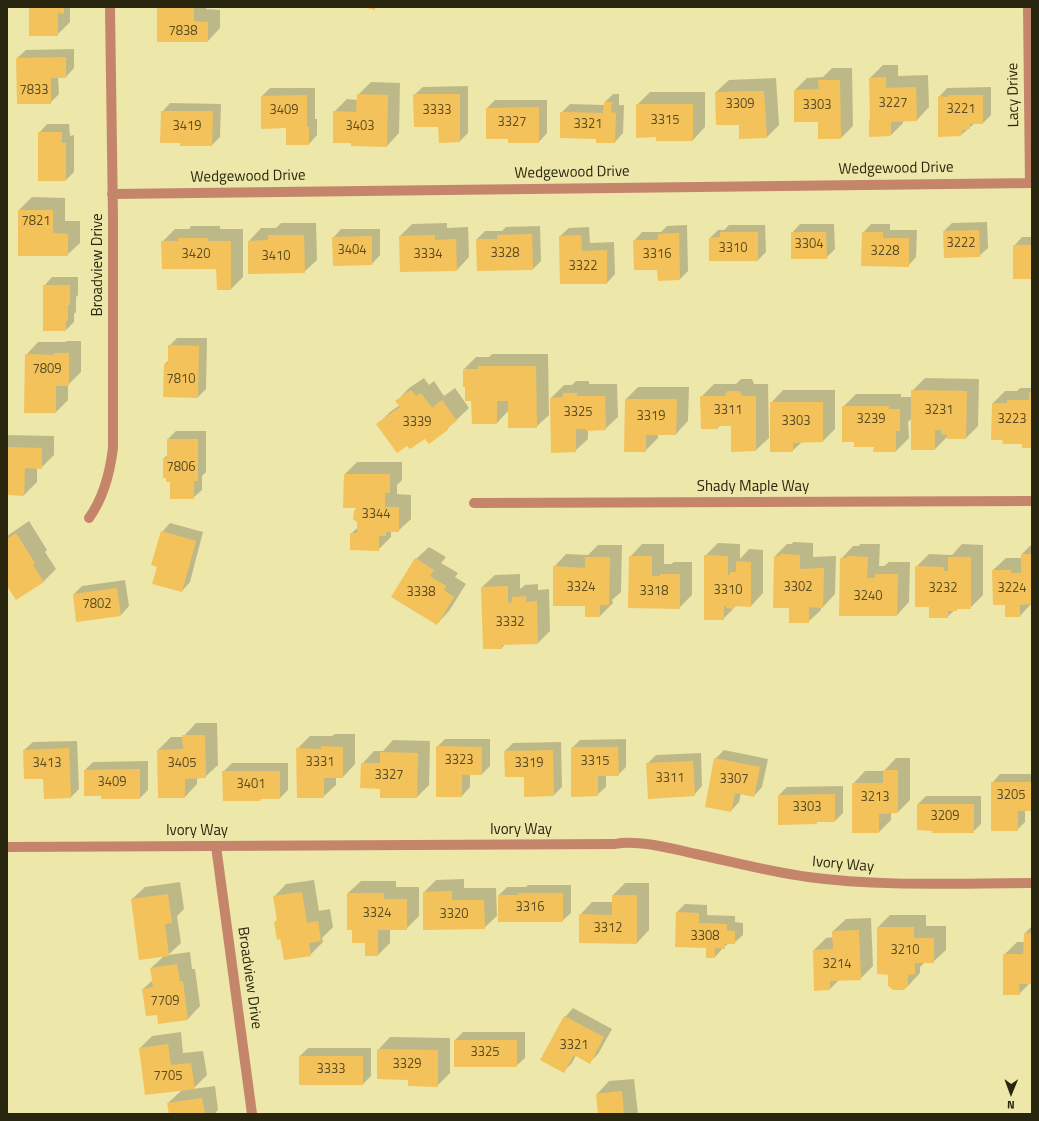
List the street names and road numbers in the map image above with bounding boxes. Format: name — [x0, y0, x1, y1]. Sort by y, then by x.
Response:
street label: Lacy Drive — [1004, 63, 1024, 127]
street label: Wedgewood Drive — [838, 159, 954, 179]
street label: Wedgewood Drive — [514, 163, 630, 183]
street label: Wedgewood Drive — [190, 167, 306, 187]
street label: Broadview Drive — [89, 213, 107, 317]
street label: Shady Maple Way — [697, 478, 809, 496]
street label: Ivory Way — [490, 821, 552, 839]
street label: Ivory Way — [166, 822, 228, 840]
street label: Ivory Way — [811, 853, 875, 877]
street label: Broadview Drive — [233, 926, 265, 1030]

